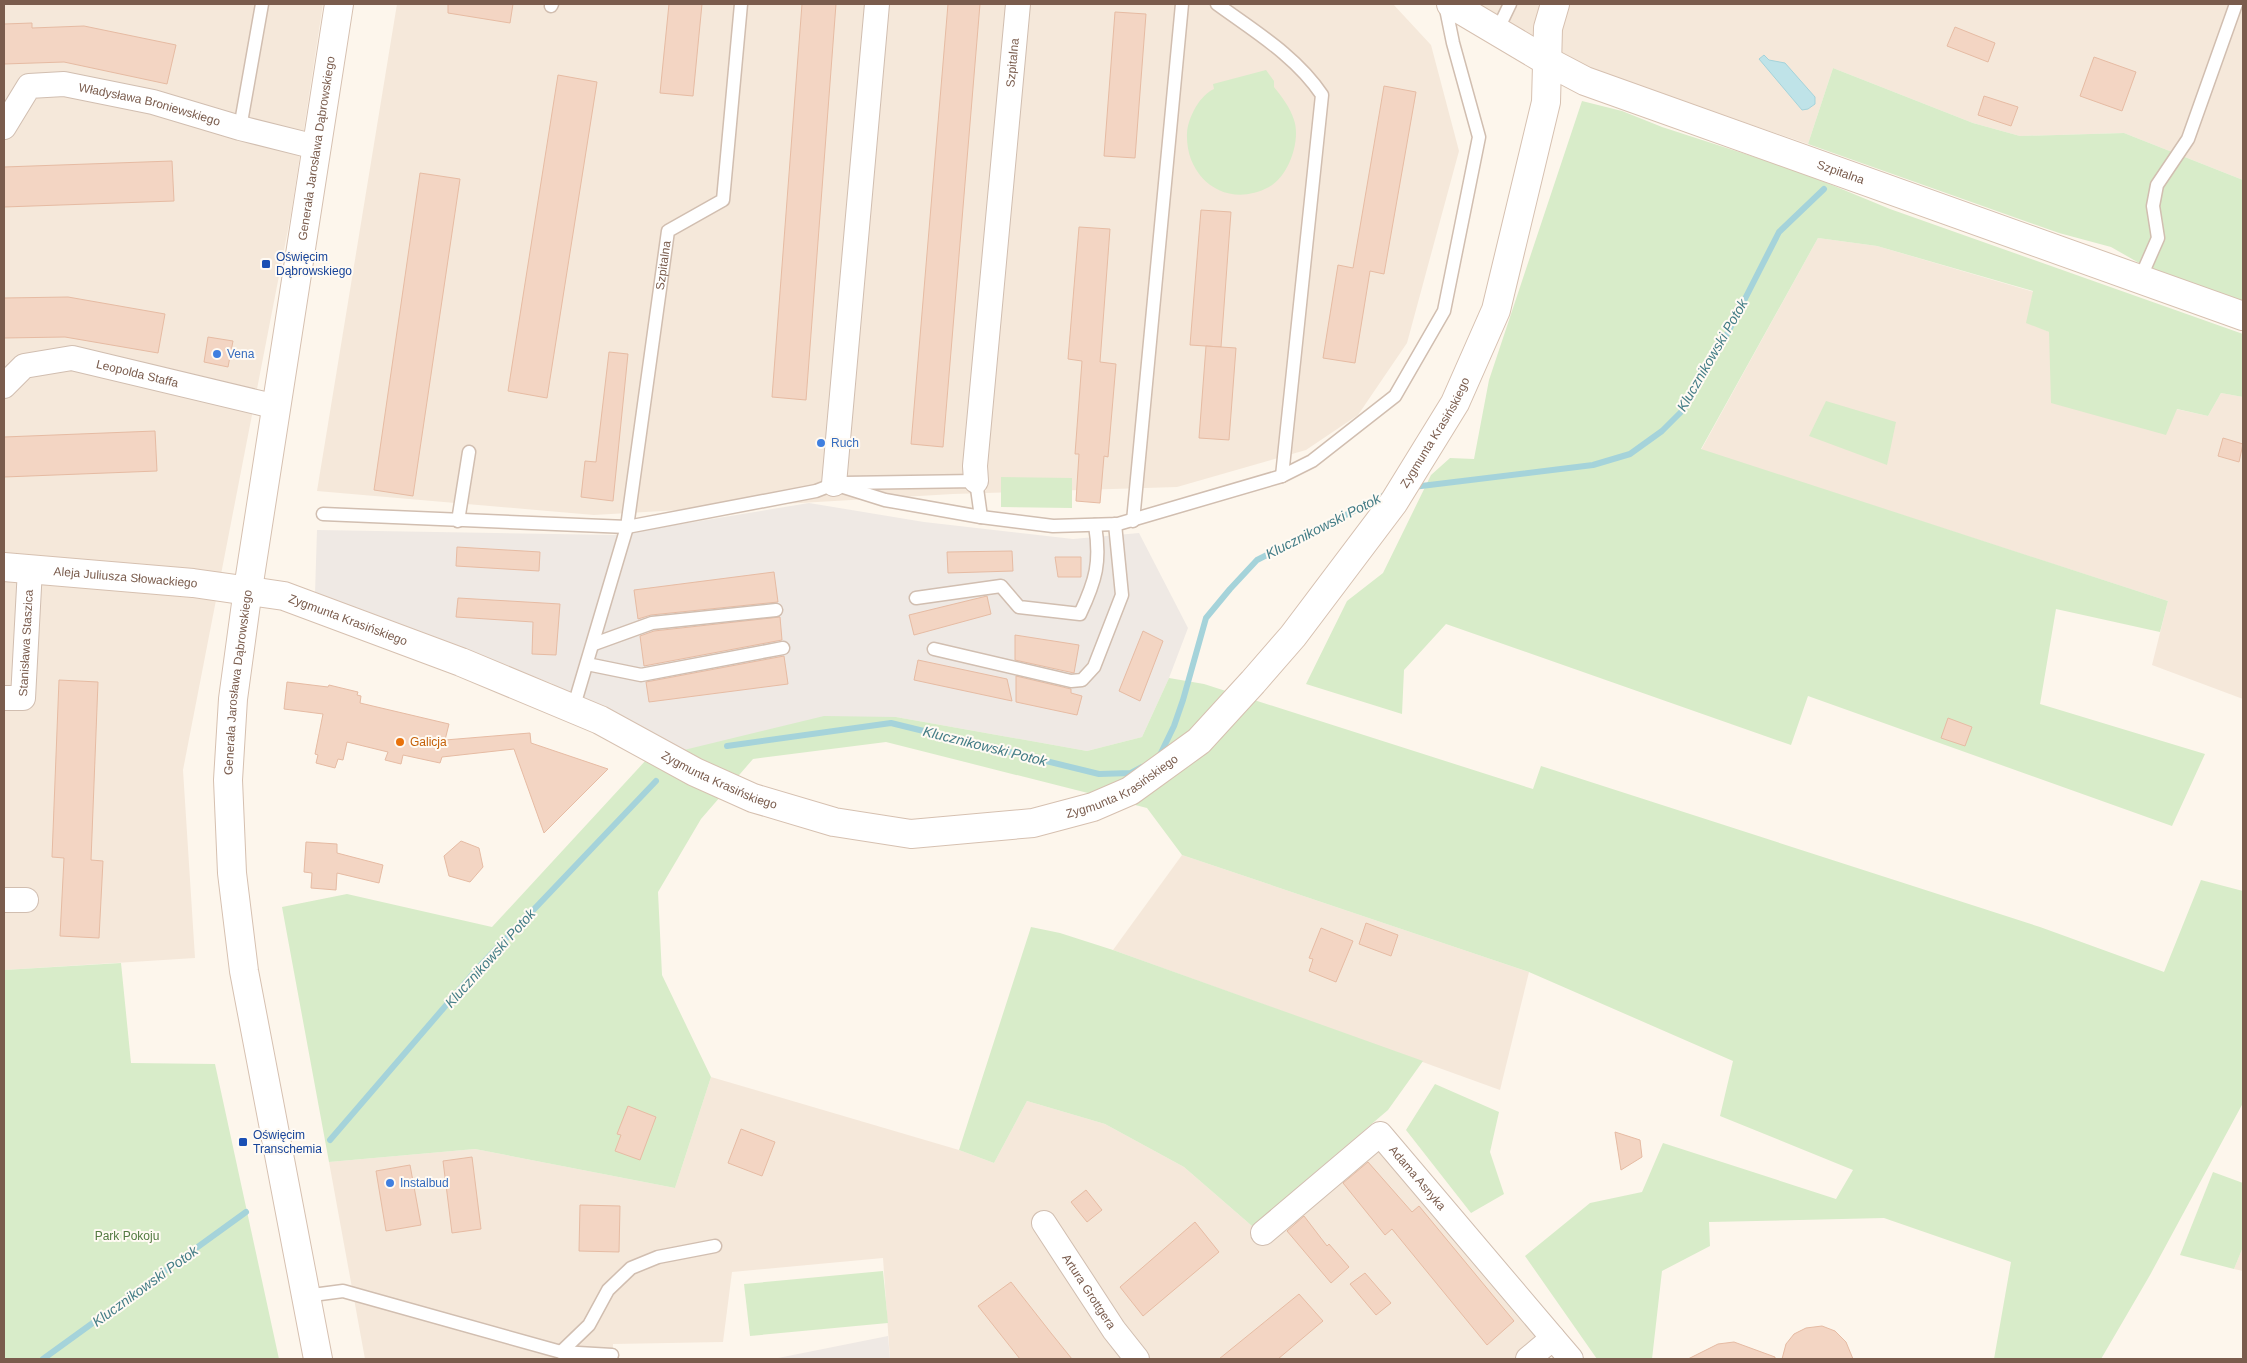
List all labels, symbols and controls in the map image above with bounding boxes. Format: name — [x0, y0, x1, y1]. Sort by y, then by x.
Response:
street label: Szpitalna — [1003, 37, 1022, 88]
street label: Generała Jarosława Dąbrowskiego — [295, 55, 338, 241]
street label: Władysława Broniewskiego — [77, 80, 222, 129]
street label: Szpitalna — [1815, 157, 1867, 187]
street label: Szpitalna — [653, 240, 674, 291]
place label: Oświęcim Dąbrowskiego — [276, 250, 352, 278]
marker: Oświęcim Dąbrowskiego — [260, 258, 272, 270]
water label: Klucznikowski Potok — [1673, 295, 1751, 414]
place label: Vena — [227, 347, 255, 361]
marker: Vena — [211, 348, 223, 360]
street label: Leopolda Staffa — [95, 357, 180, 390]
street label: Zygmunta Krasińskiego — [1397, 375, 1473, 490]
place label: Ruch — [831, 436, 859, 450]
marker: Ruch — [815, 437, 827, 449]
water label: Klucznikowski Potok — [1263, 490, 1384, 562]
street label: Aleja Juliusza Słowackiego — [53, 564, 199, 591]
street label: Stanisława Staszica — [16, 589, 36, 697]
street label: Generała Jarosława Dąbrowskiego — [221, 589, 255, 775]
street label: Zygmunta Krasińskiego — [287, 591, 410, 649]
water label: Klucznikowski Potok — [922, 723, 1049, 769]
place label: Galicja — [410, 735, 447, 749]
marker: Galicja — [394, 736, 406, 748]
street label: Zygmunta Krasińskiego — [659, 748, 779, 812]
street label: Zygmunta Krasińskiego — [1064, 751, 1181, 821]
water label: Klucznikowski Potok — [442, 905, 539, 1010]
place label: Oświęcim Transchemia — [253, 1128, 322, 1156]
marker: Oświęcim Transchemia — [237, 1136, 249, 1148]
street label: Adama Asnyka — [1386, 1143, 1449, 1213]
place label: Instalbud — [400, 1176, 449, 1190]
marker: Instalbud — [384, 1177, 396, 1189]
park label: Park Pokoju — [95, 1229, 159, 1243]
water label: Klucznikowski Potok — [89, 1242, 202, 1330]
street label: Artura Grottgera — [1059, 1251, 1119, 1332]

